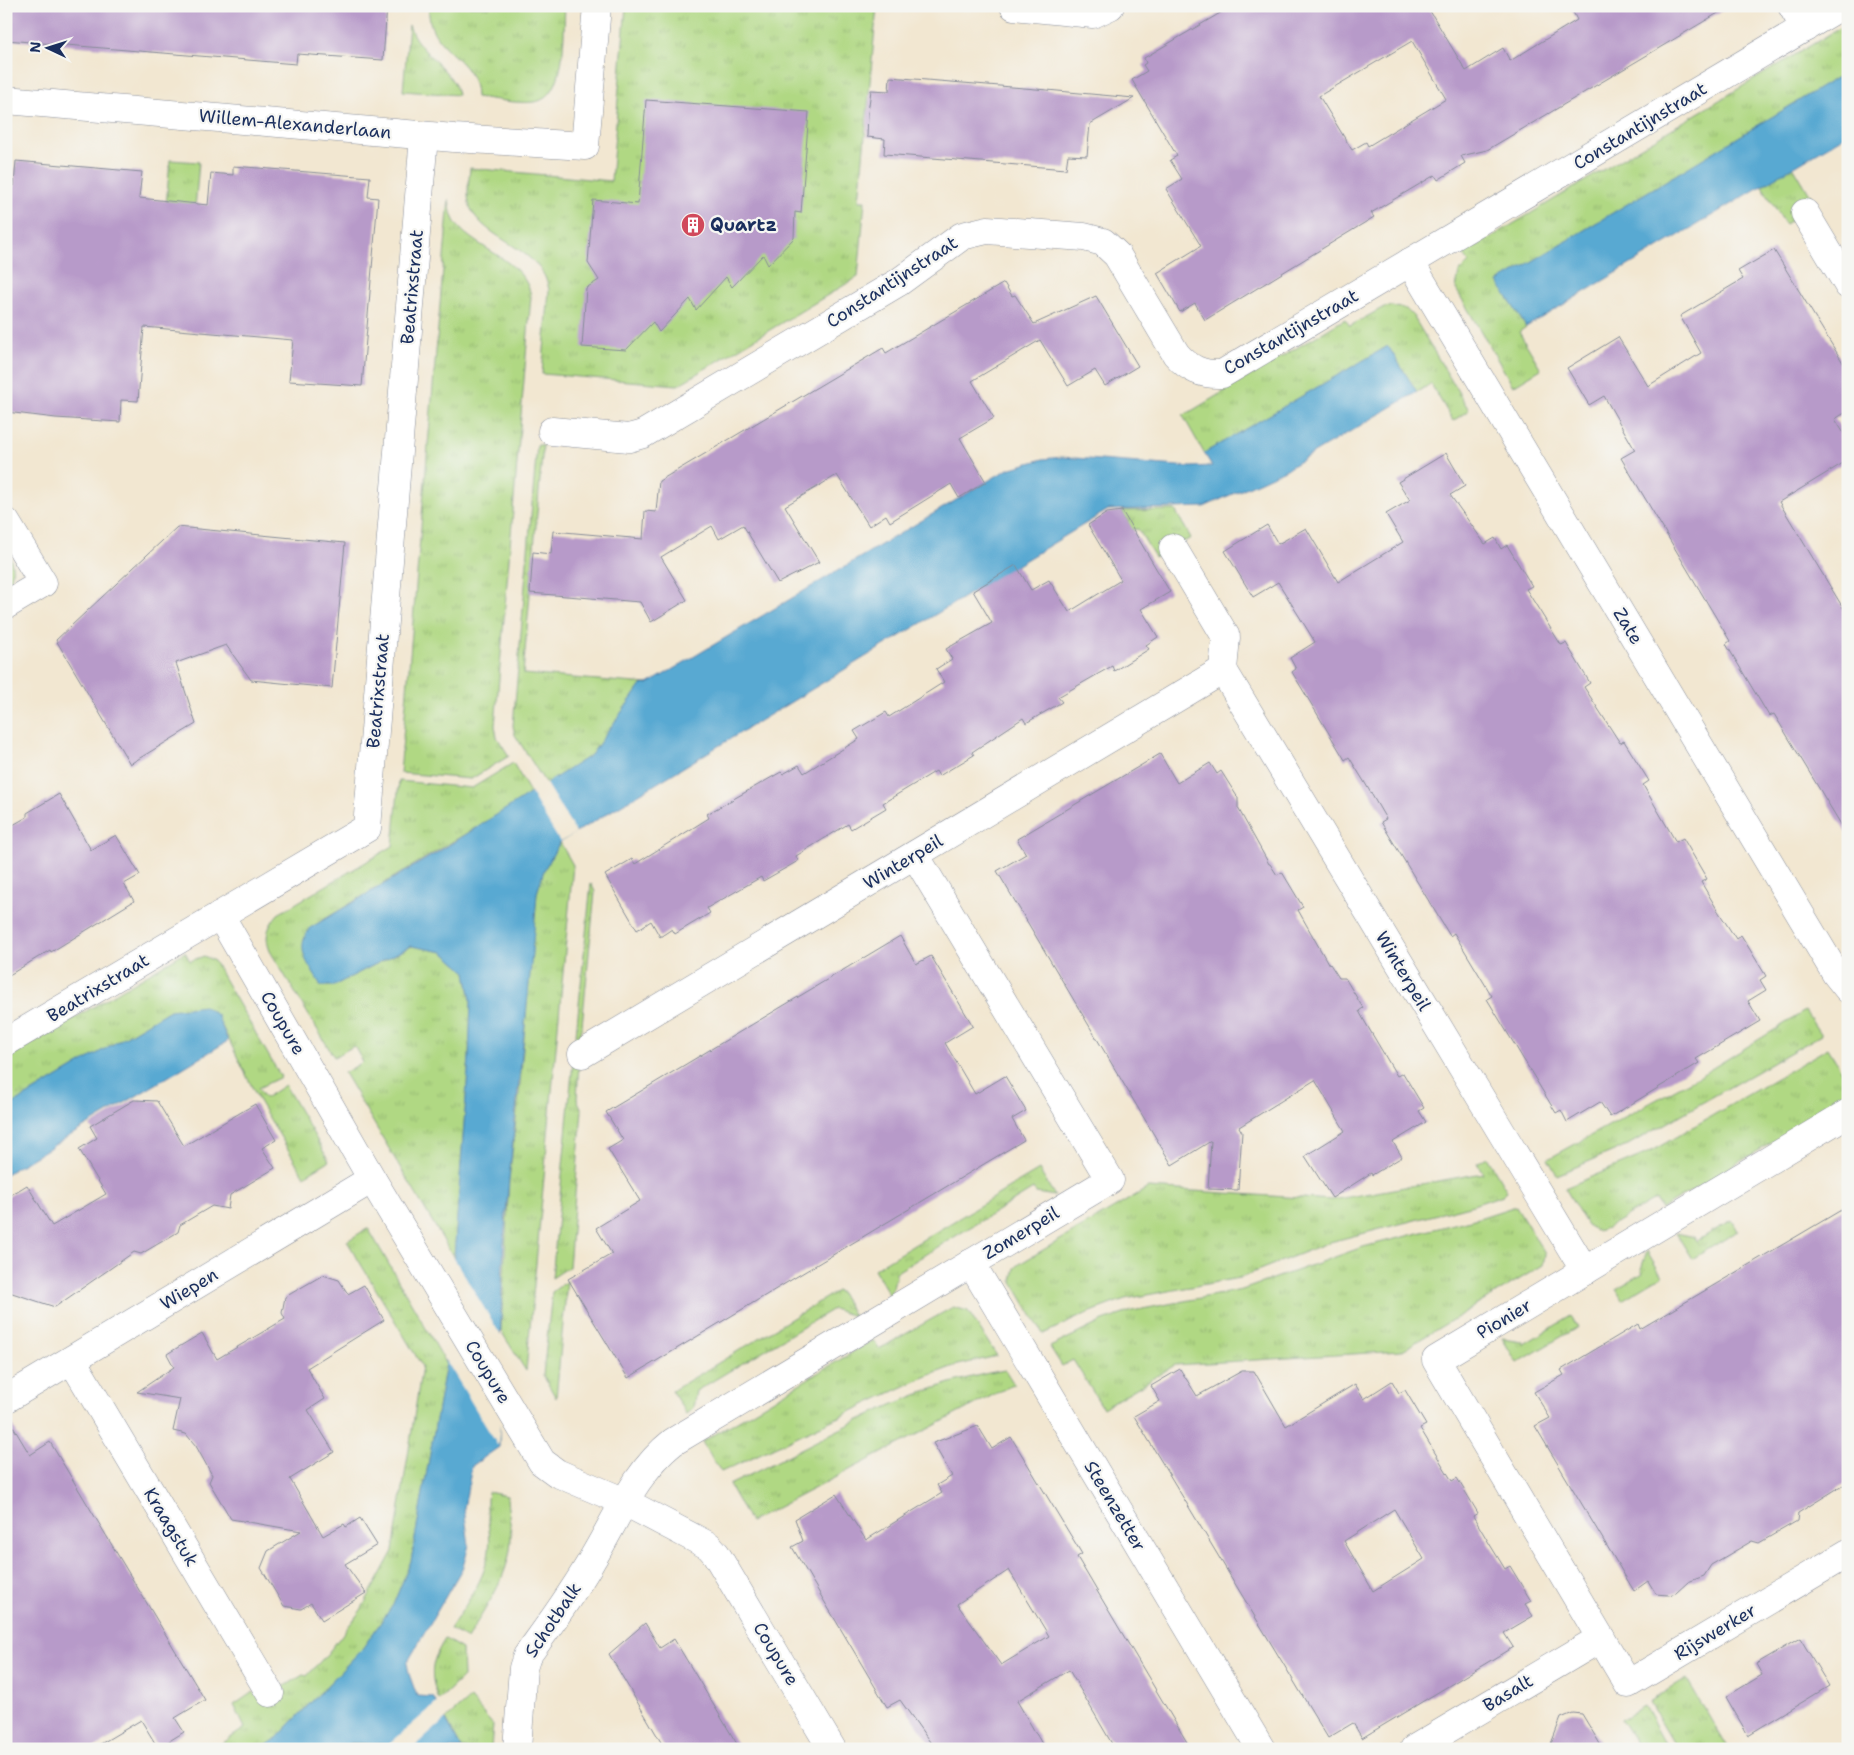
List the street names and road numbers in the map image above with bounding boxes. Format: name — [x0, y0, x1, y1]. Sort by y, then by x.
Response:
street label: Constantijnstraat — [1569, 76, 1712, 175]
street label: Willem-Alexanderlaan — [198, 104, 392, 144]
street label: Beatrixstraat — [395, 229, 429, 345]
street label: Constantijnstraat — [822, 230, 962, 333]
street label: Constantijnstraat — [1219, 284, 1363, 380]
street label: Zate — [1608, 603, 1648, 649]
street label: Beatrixstraat — [361, 633, 395, 749]
street label: Winterpeil — [859, 829, 948, 895]
street label: Winterpeil — [1370, 927, 1436, 1016]
street label: Beatrixstraat — [43, 948, 154, 1028]
street label: Coupure — [255, 987, 311, 1059]
street label: Zomerpeil — [978, 1201, 1064, 1265]
street label: Wiepen — [156, 1262, 222, 1316]
street label: Pionier — [1472, 1293, 1536, 1345]
street label: Coupure — [460, 1336, 516, 1408]
street label: Steenzetter — [1079, 1456, 1151, 1556]
street label: Kraagstuk — [138, 1483, 204, 1571]
street label: Schotbalk — [519, 1578, 587, 1662]
street label: Rijswerker — [1669, 1598, 1761, 1666]
street label: Coupure — [748, 1618, 804, 1690]
street label: Basalt — [1478, 1669, 1538, 1717]

